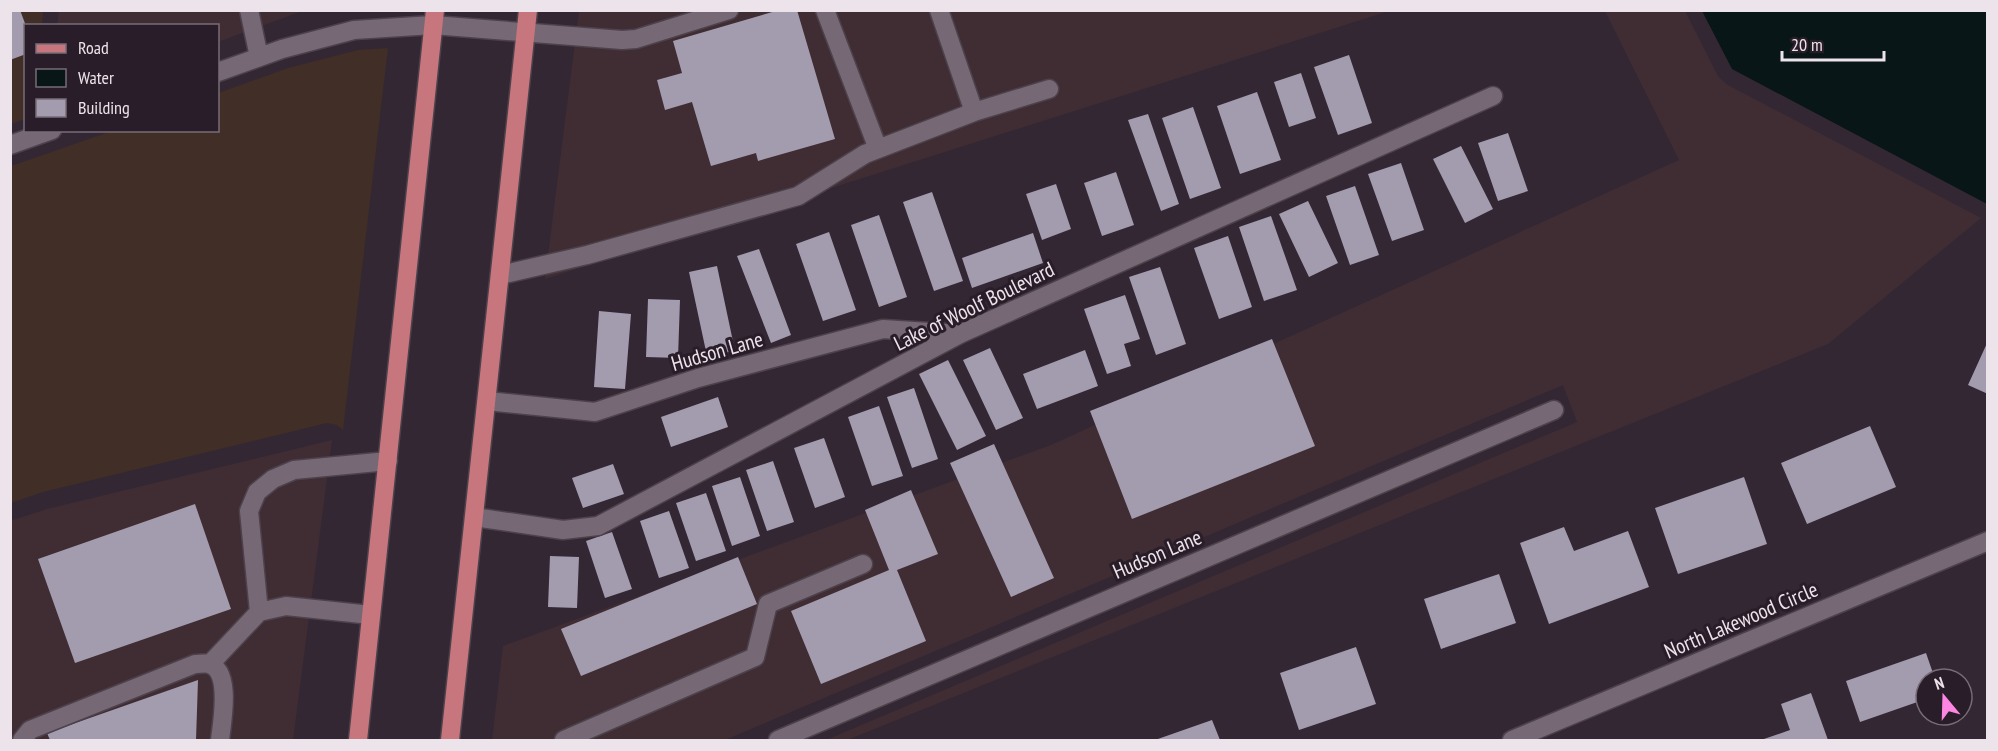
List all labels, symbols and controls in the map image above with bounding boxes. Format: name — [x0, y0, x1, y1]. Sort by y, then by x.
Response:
legend — [24, 24, 219, 132]
scale bar — [1782, 24, 1884, 62]
text: 20 m — [1791, 33, 1823, 56]
text: Road — [78, 36, 109, 59]
text: Water — [78, 66, 114, 89]
text: Building — [78, 96, 130, 119]
street label: Lake of Woolf Boulevard — [889, 255, 1059, 357]
street label: Hudson Lane — [668, 325, 766, 377]
street label: Hudson Lane — [1108, 523, 1206, 585]
street label: North Lakewood Circle — [1660, 575, 1822, 665]
north arrow — [1914, 667, 1974, 727]
text: N — [1932, 672, 1946, 694]

